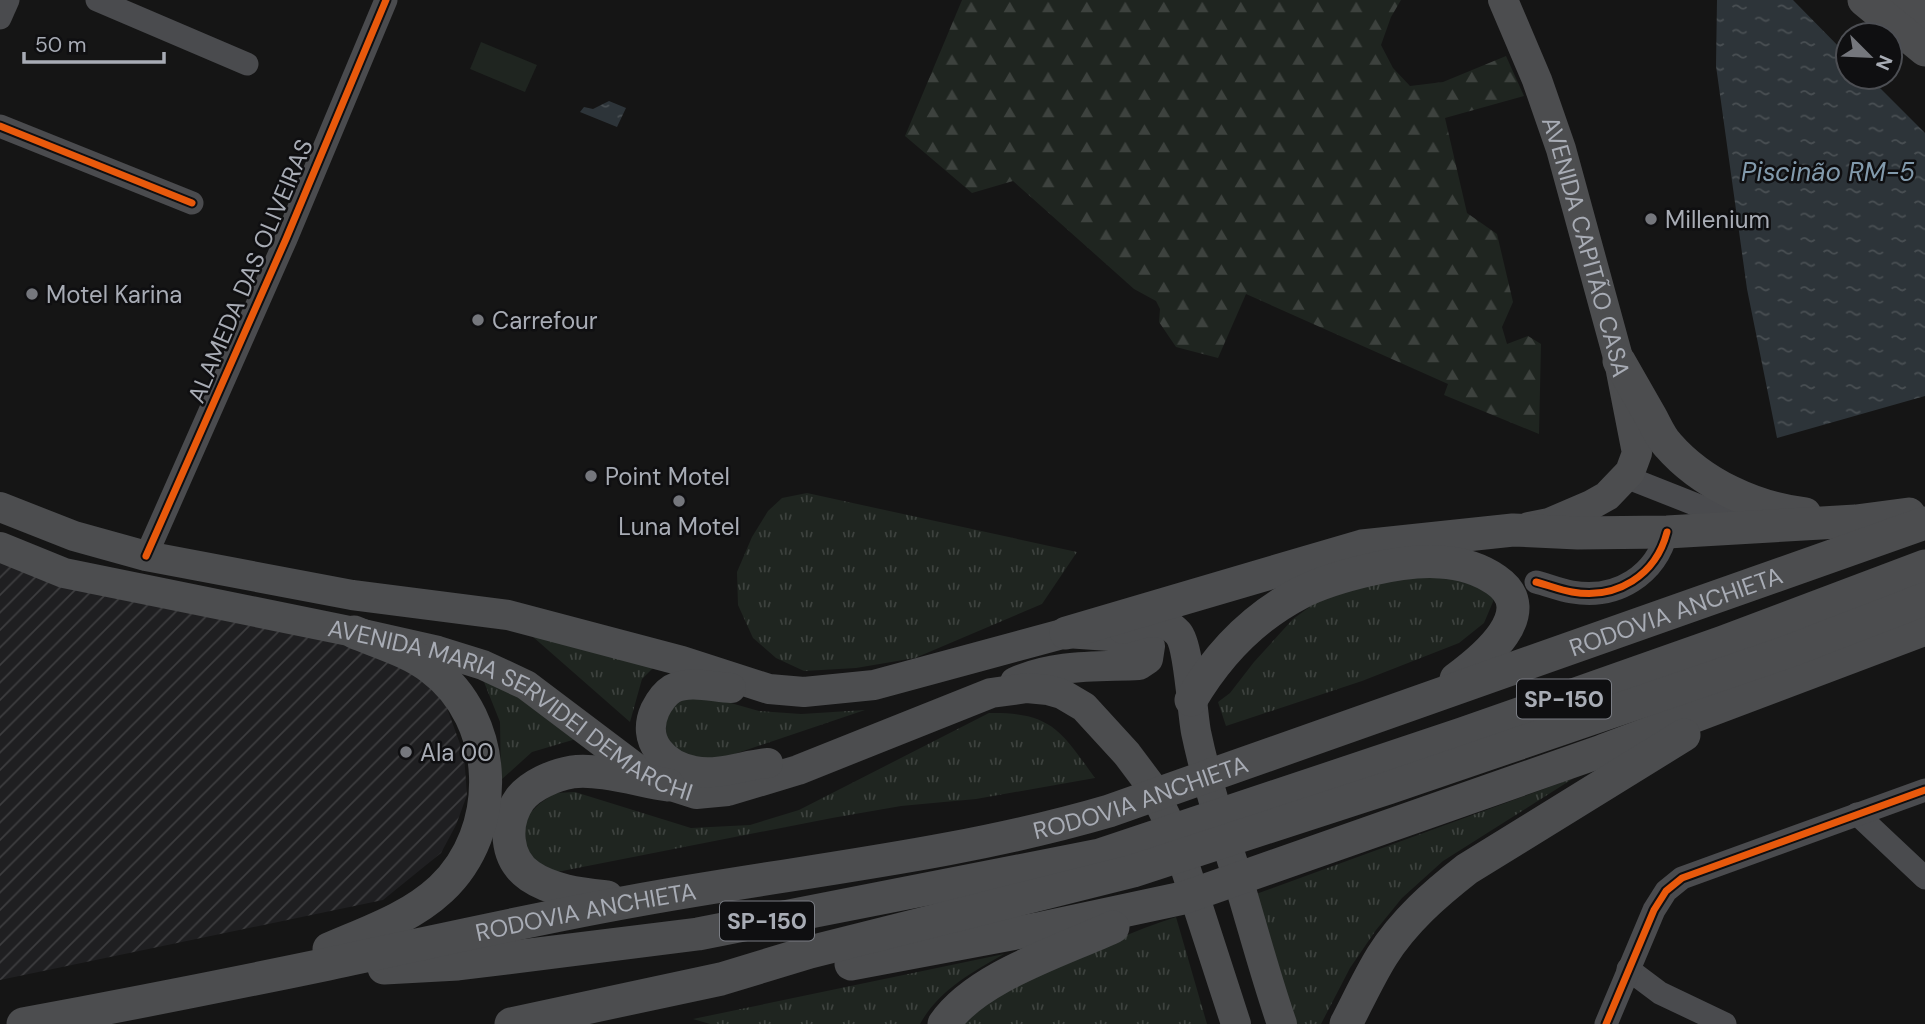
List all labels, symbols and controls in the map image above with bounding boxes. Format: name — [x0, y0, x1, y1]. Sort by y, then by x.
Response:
scale bar — [24, 21, 164, 65]
north arrow — [1834, 21, 1904, 91]
text: 50 m — [35, 31, 86, 59]
text: N — [1870, 51, 1898, 74]
street label: AVENIDA CAPITÃO CASA — [1535, 112, 1637, 380]
street label: ALAMEDA DAS OLIVEIRAS — [180, 134, 320, 408]
water label: Piscinão RM-5 — [1741, 155, 1915, 189]
place label: Millenium — [1665, 204, 1770, 235]
marker: Millenium — [1643, 211, 1659, 227]
place label: Motel Karina — [46, 279, 182, 310]
marker: Motel Karina — [24, 286, 40, 302]
place label: Carrefour — [492, 305, 598, 336]
marker: Carrefour — [470, 312, 486, 328]
place label: Point Motel — [605, 461, 730, 492]
marker: Point Motel — [583, 468, 599, 484]
marker: Luna Motel — [671, 493, 687, 509]
place label: Luna Motel — [618, 511, 740, 542]
street label: RODOVIA ANCHIETA — [1565, 559, 1787, 663]
street label: AVENIDA MARIA SERVIDEI DEMARCHI — [325, 612, 697, 807]
road number: SP-150 — [1517, 680, 1611, 719]
place label: Ala 00 — [420, 737, 494, 768]
marker: Ala 00 — [398, 744, 414, 760]
street label: RODOVIA ANCHIETA — [1030, 748, 1252, 846]
street label: RODOVIA ANCHIETA — [473, 875, 698, 948]
road number: SP-150 — [720, 902, 814, 940]

